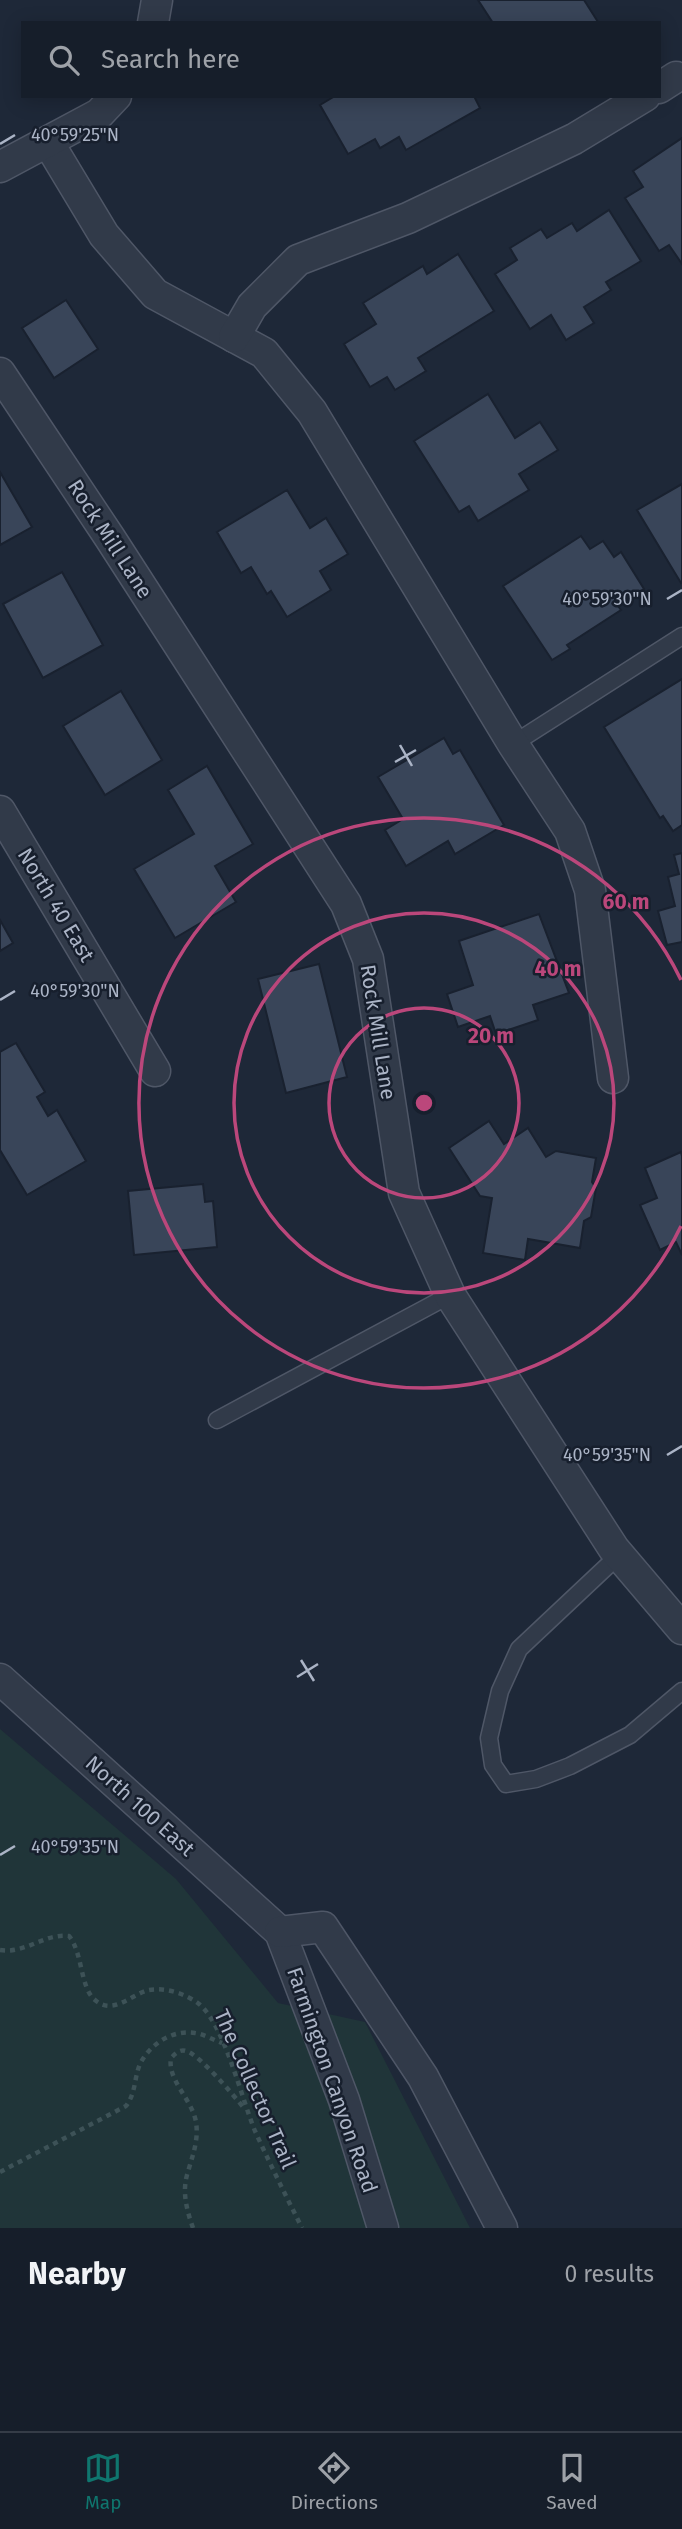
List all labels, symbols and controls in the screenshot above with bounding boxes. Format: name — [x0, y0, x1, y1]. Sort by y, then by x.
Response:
search box — [21, 21, 661, 98]
icon: search — [45, 41, 83, 79]
text: Search here — [101, 44, 240, 75]
text: 40°59'25"N — [31, 124, 119, 146]
street label: Rock Mill Lane — [62, 475, 158, 603]
text: 40°59'30"N — [562, 588, 652, 610]
street label: North 40 East — [12, 843, 100, 967]
text: 60 m — [603, 889, 649, 915]
text: 40 m — [535, 956, 581, 982]
street label: Rock Mill Lane — [354, 963, 402, 1101]
text: 40°59'30"N — [30, 980, 120, 1002]
text: 20 m — [468, 1023, 514, 1049]
centre of rings — [412, 1091, 436, 1115]
text: 40°59'35"N — [563, 1444, 651, 1466]
street label: North 100 East — [80, 1750, 200, 1862]
text: 40°59'35"N — [31, 1836, 119, 1858]
street label: Farmington Canyon Road — [281, 1964, 383, 2196]
street label: The Collector Trail — [208, 2005, 302, 2173]
text: Nearby — [28, 2256, 126, 2292]
text: 0 results — [564, 2260, 654, 2288]
tab: Map — [84, 2449, 122, 2514]
tab: Directions — [291, 2449, 378, 2514]
tab: Saved — [546, 2449, 598, 2514]

